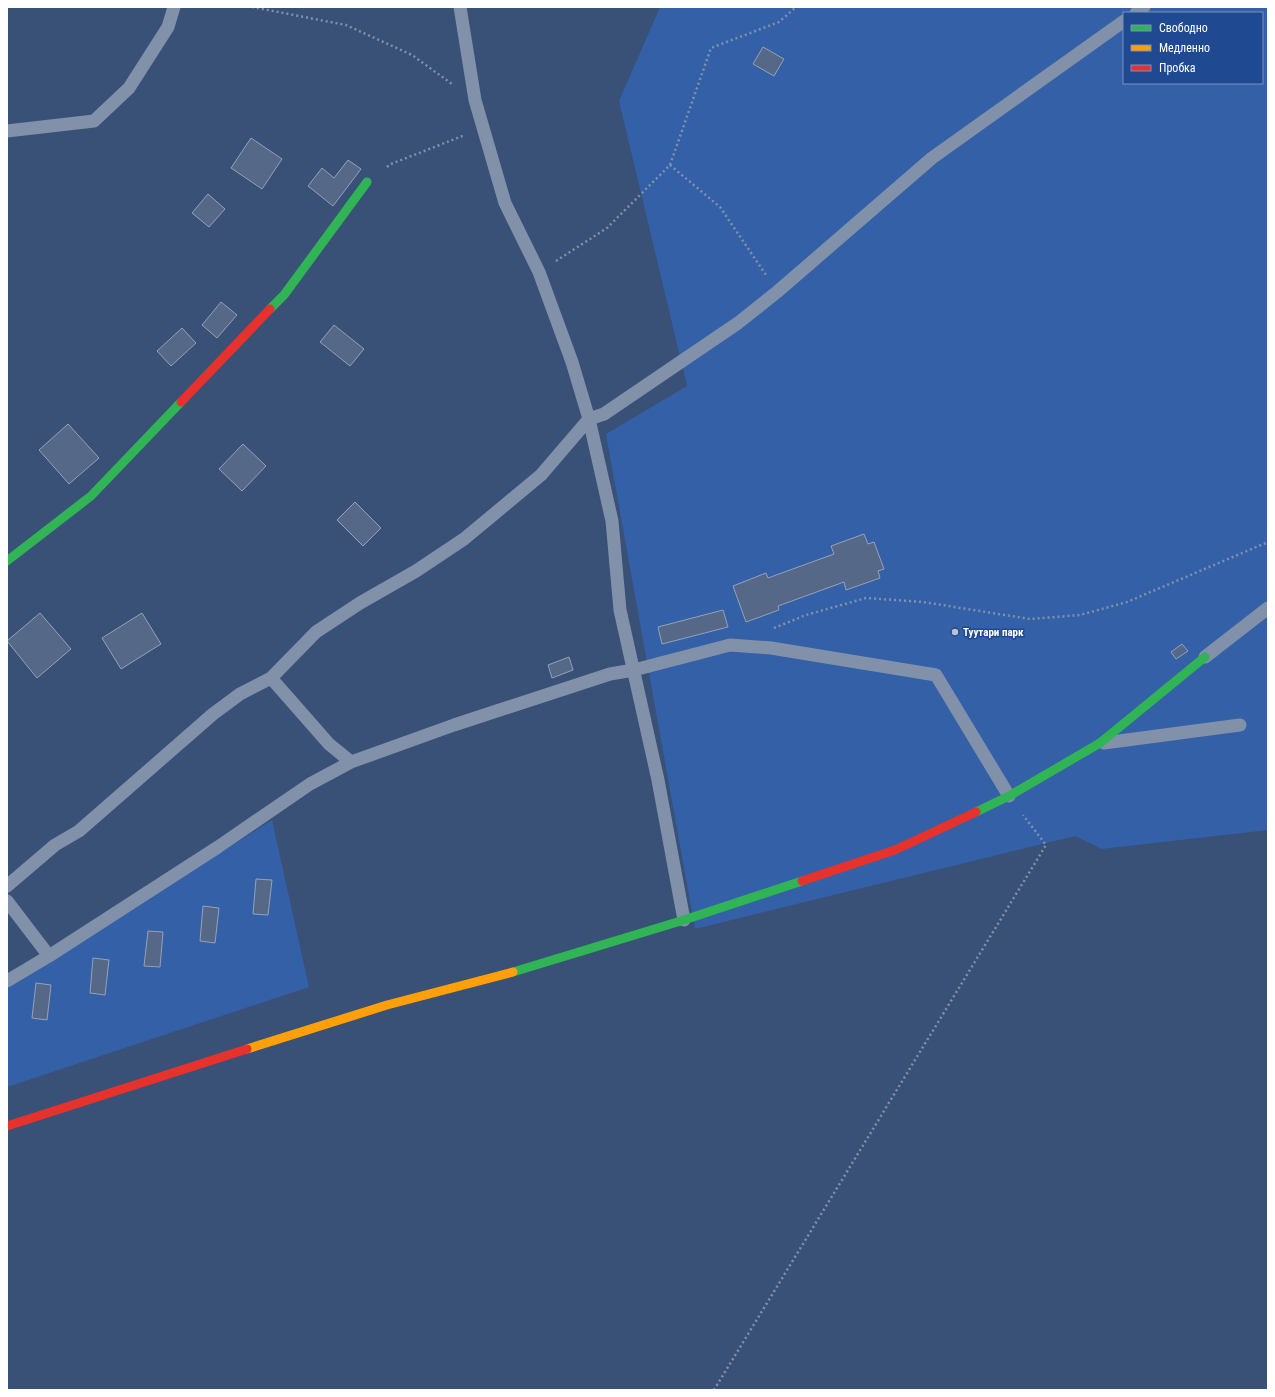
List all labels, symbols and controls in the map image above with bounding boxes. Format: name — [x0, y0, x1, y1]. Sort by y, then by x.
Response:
legend — [1123, 12, 1263, 84]
text: Свободно — [1159, 21, 1208, 35]
text: Медленно — [1159, 41, 1210, 55]
text: Пробка — [1159, 61, 1196, 75]
place label: Туутари парк — [963, 626, 1024, 639]
marker: Туутари парк — [950, 627, 960, 637]

